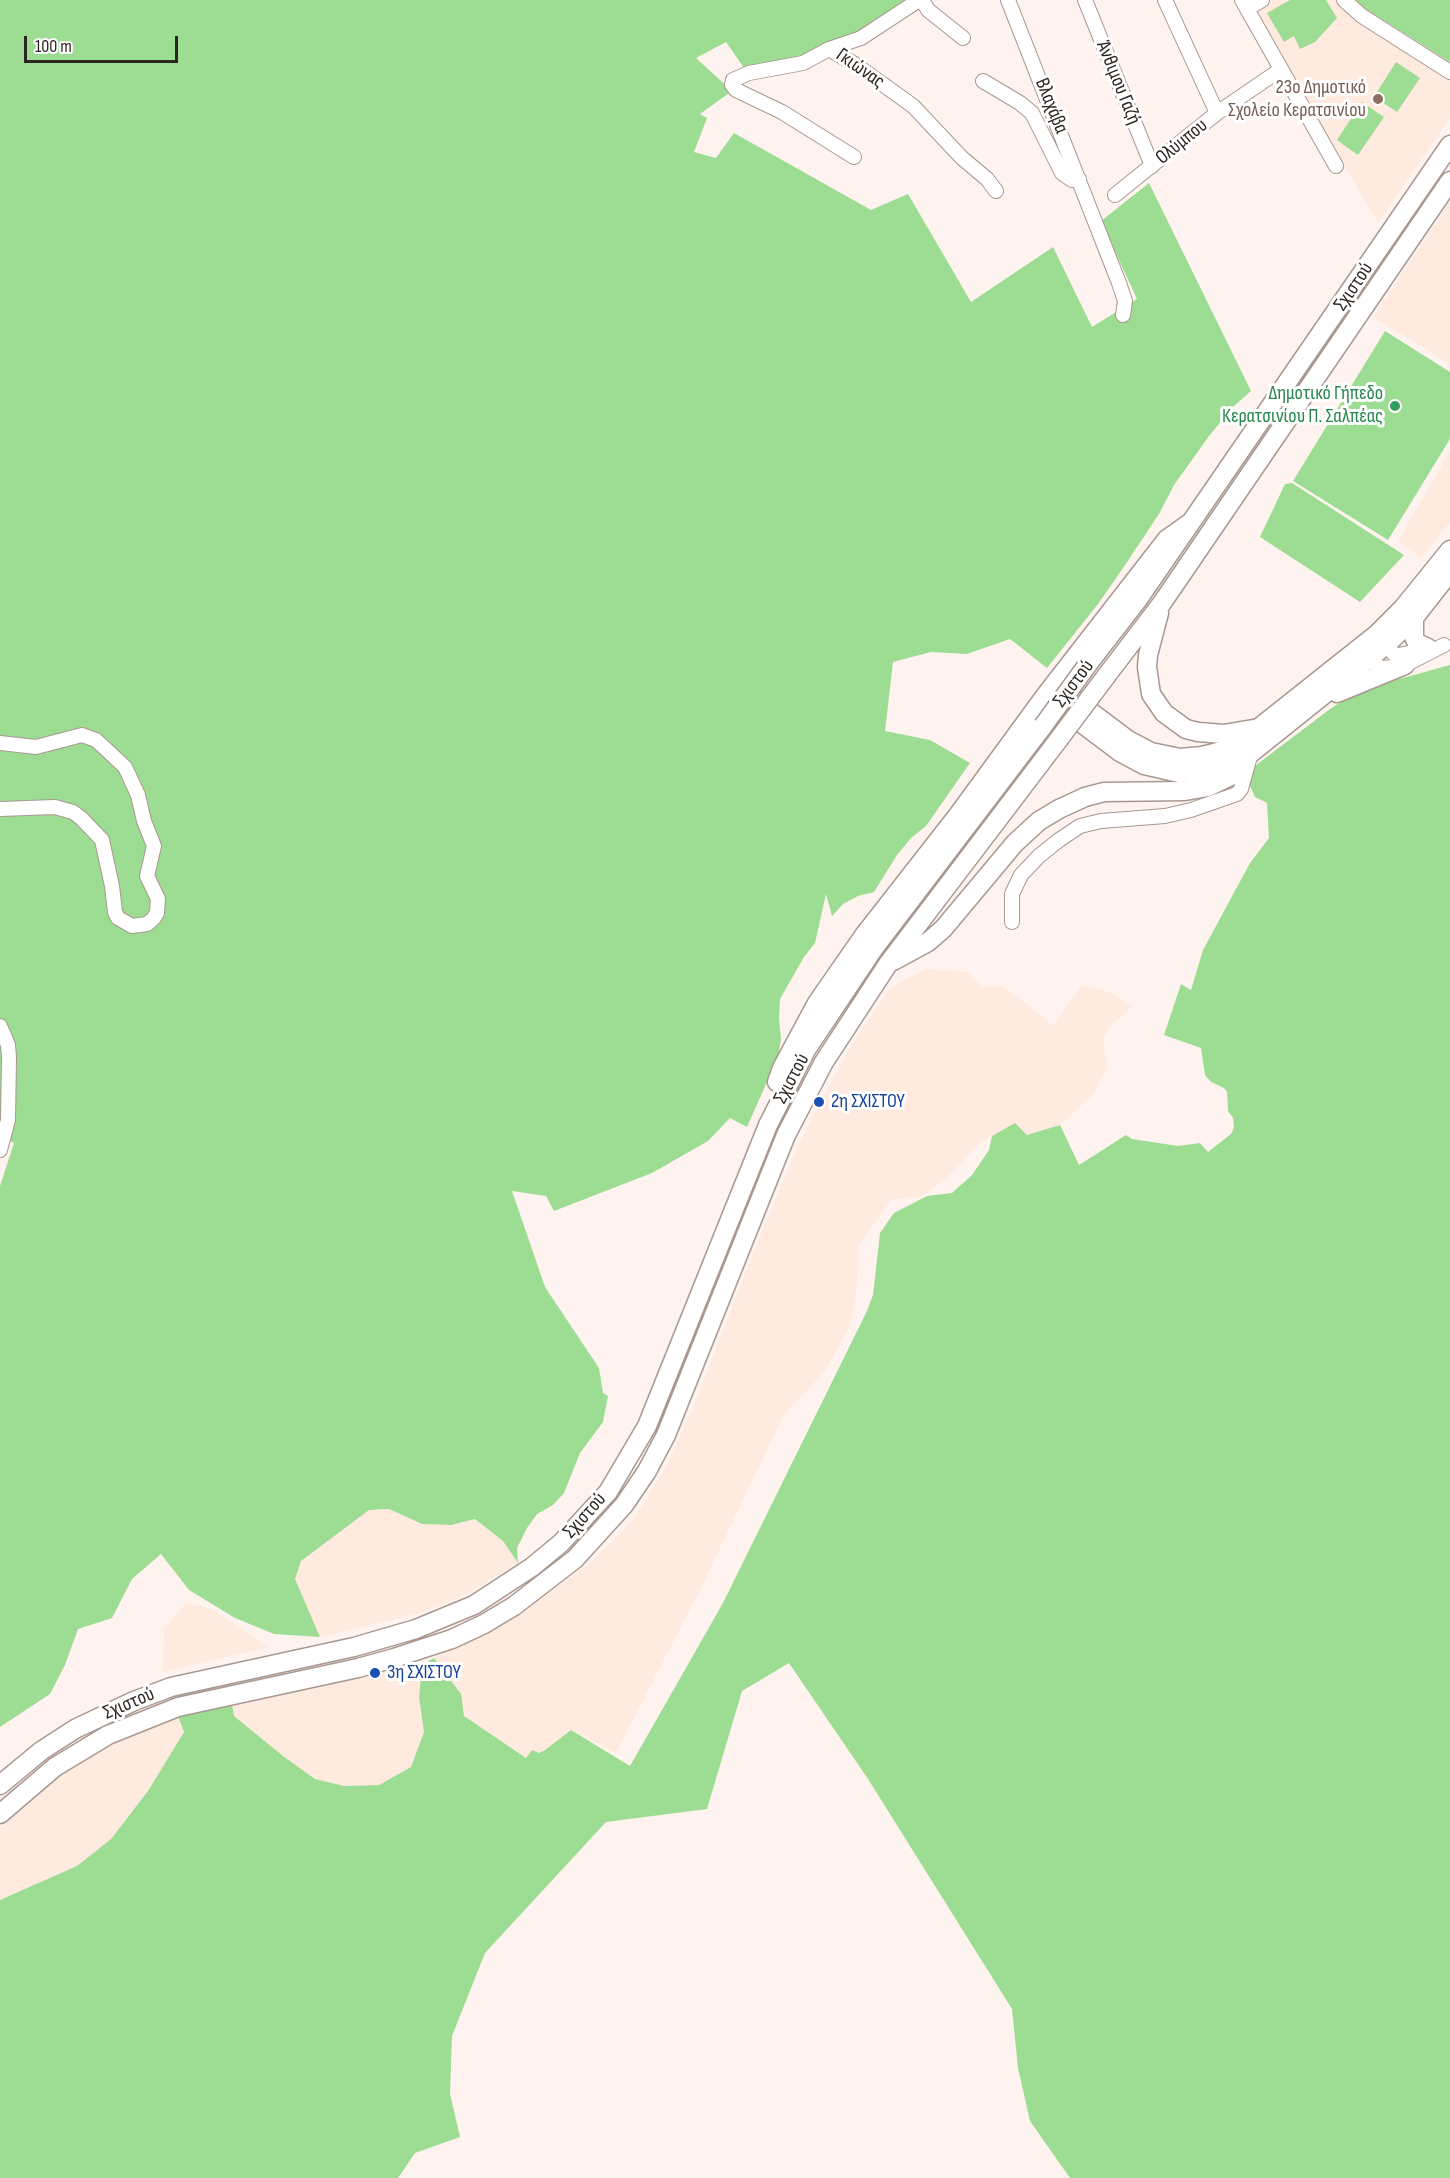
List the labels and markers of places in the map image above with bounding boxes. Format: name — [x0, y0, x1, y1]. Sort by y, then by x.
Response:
place label: 23o Δημοτικό Σχολείο Κερατσινίου — [1228, 76, 1366, 123]
marker: 23o Δημοτικό Σχολείο Κερατσινίου — [1371, 92, 1385, 106]
place label: Δημοτικό Γήπεδο Κερατσινίου Π. Σαλπέας — [1222, 382, 1383, 429]
marker: Δημοτικό Γήπεδο Κερατσινίου Π. Σαλπέας — [1388, 399, 1402, 413]
place label: 2η ΣΧΙΣΤΟΥ — [831, 1090, 905, 1114]
marker: 2η ΣΧΙΣΤΟΥ — [812, 1095, 826, 1109]
place label: 3η ΣΧΙΣΤΟΥ — [387, 1661, 461, 1685]
marker: 3η ΣΧΙΣΤΟΥ — [368, 1666, 382, 1680]

